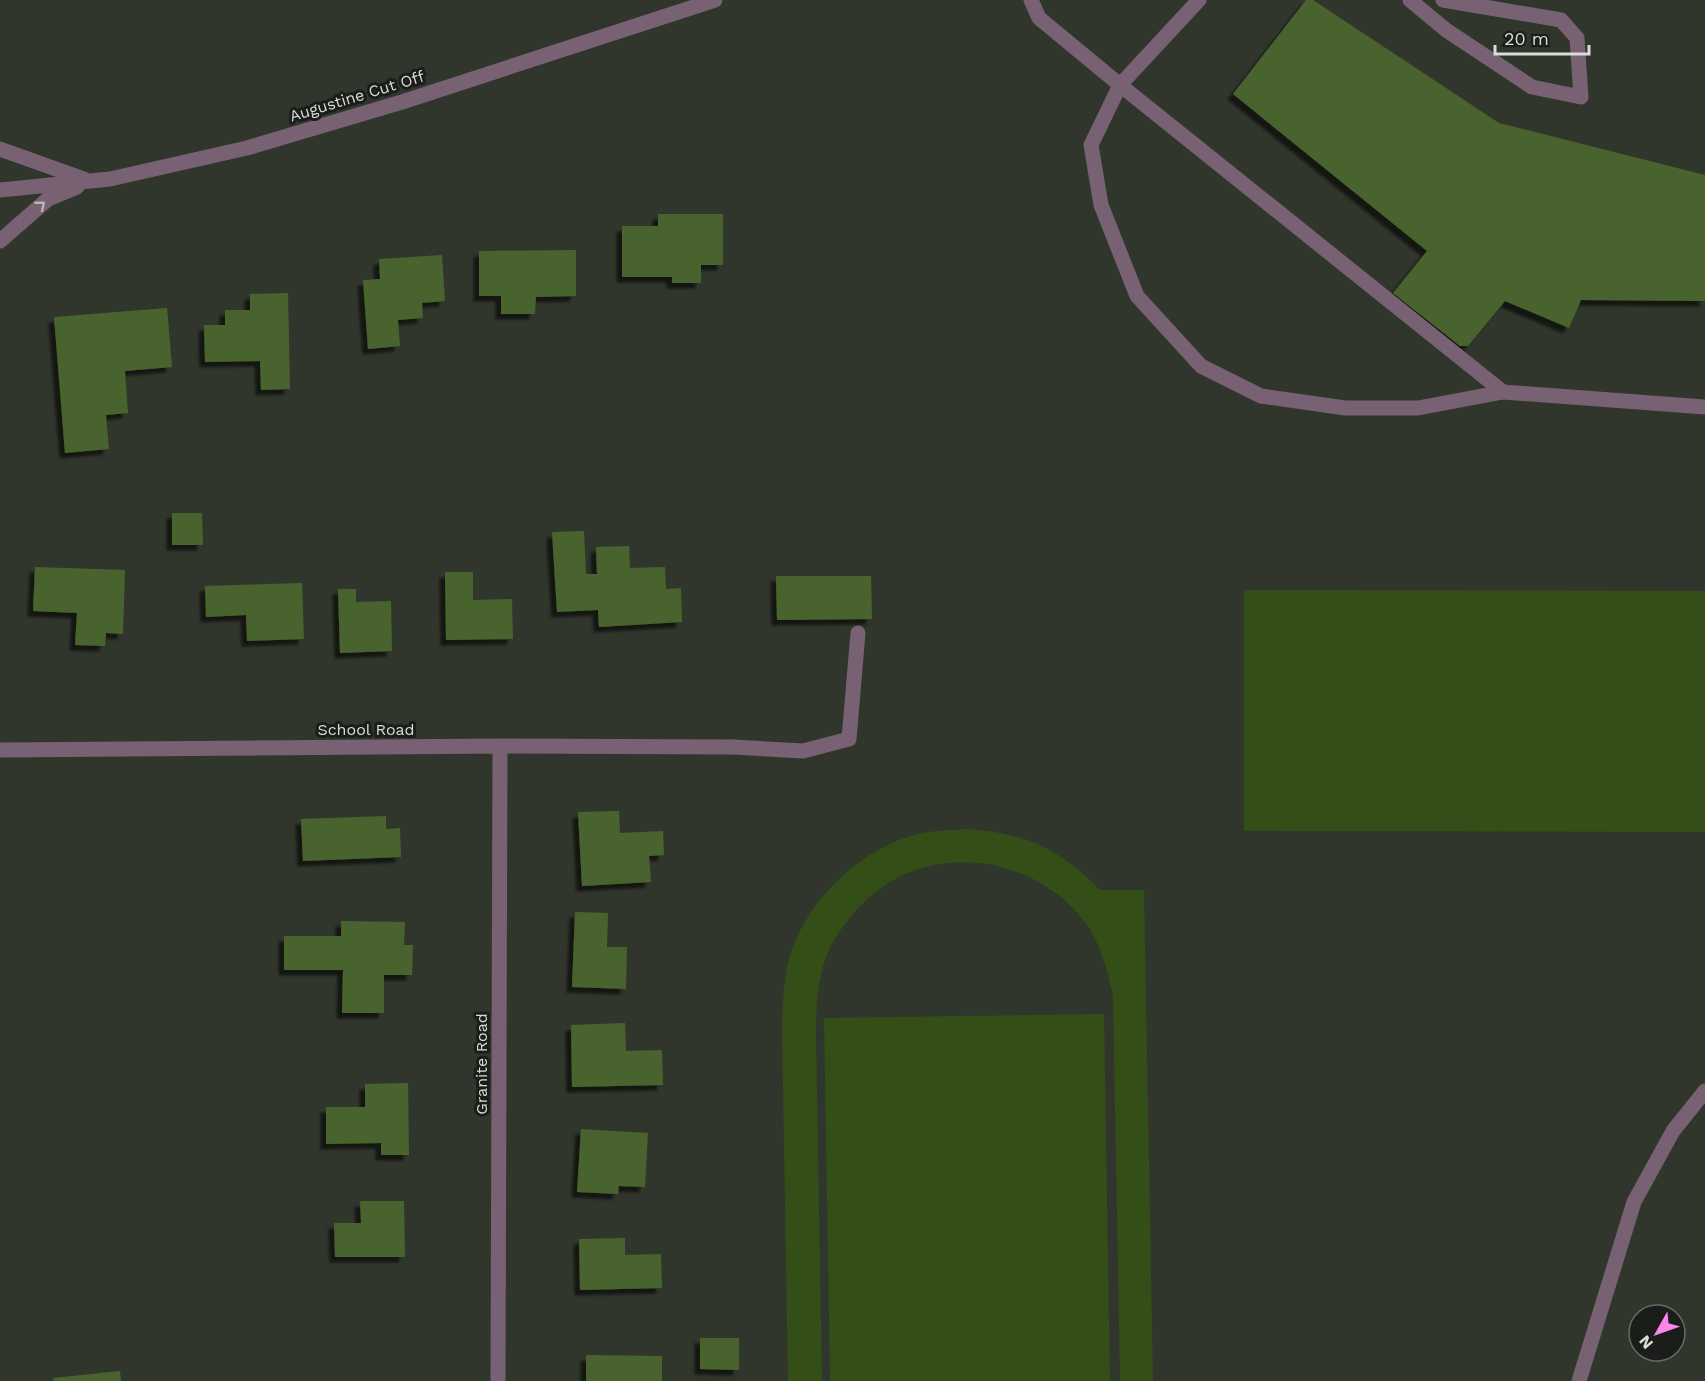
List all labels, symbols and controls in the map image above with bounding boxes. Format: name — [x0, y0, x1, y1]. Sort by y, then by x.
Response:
scale bar — [1495, 18, 1590, 56]
text: 20 m — [1504, 28, 1549, 49]
street label: Augustine Cut Off — [287, 66, 427, 126]
one-way arrow — [34, 202, 45, 213]
street label: School Road — [317, 720, 415, 739]
street label: Granite Road — [472, 1013, 491, 1115]
north arrow — [1627, 1303, 1687, 1363]
text: N — [1635, 1332, 1657, 1353]

